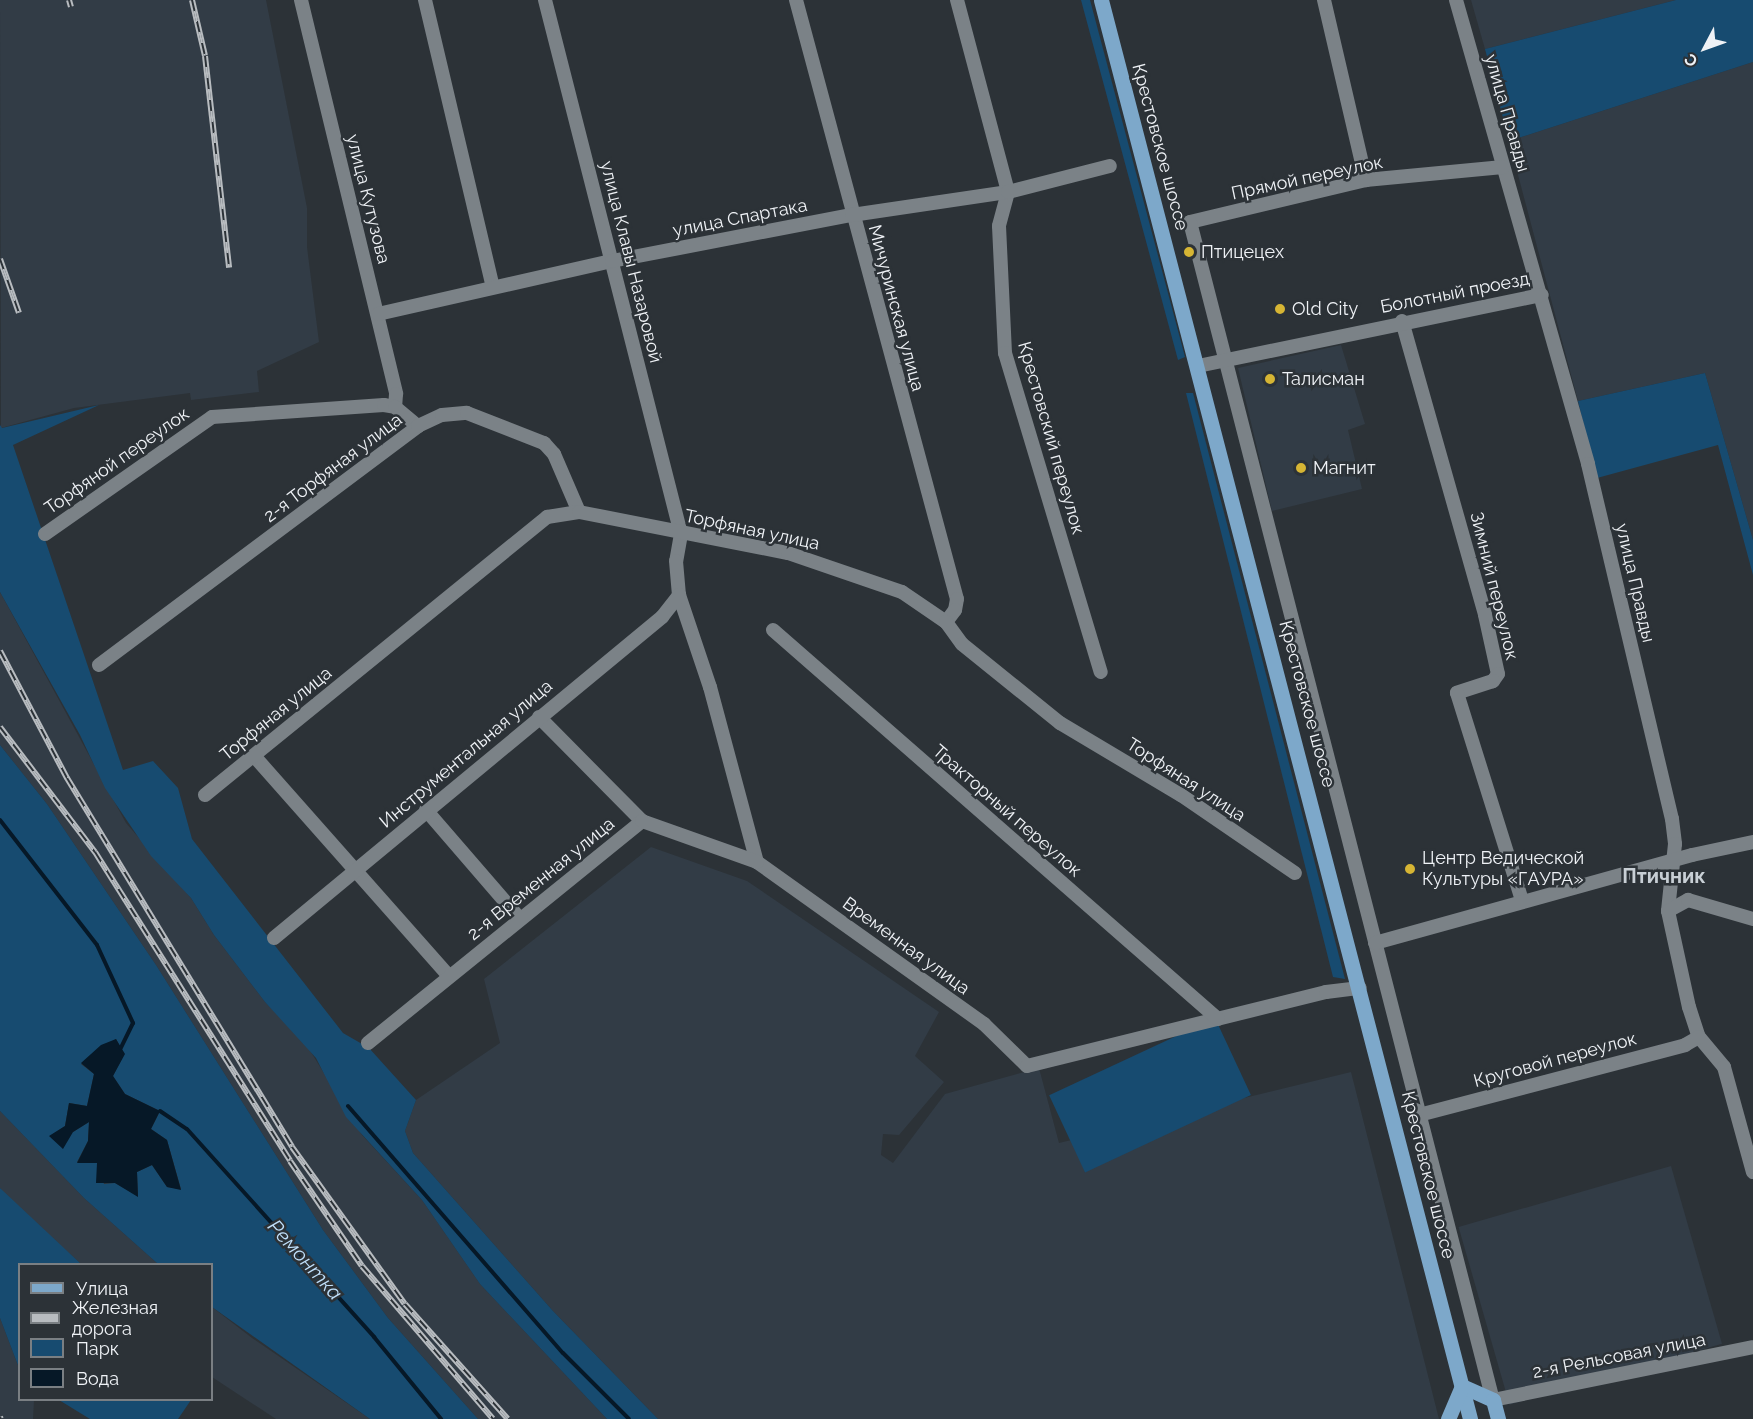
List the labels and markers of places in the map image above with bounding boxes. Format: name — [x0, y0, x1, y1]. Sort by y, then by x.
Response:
place label: Птицецех — [1201, 241, 1284, 263]
marker: Птицецех — [1182, 245, 1196, 259]
place label: Old City — [1292, 298, 1358, 320]
marker: Old City — [1273, 302, 1287, 316]
place label: Талисман — [1282, 368, 1365, 390]
marker: Талисман — [1263, 372, 1277, 386]
place label: Магнит — [1313, 457, 1376, 479]
marker: Магнит — [1294, 461, 1308, 475]
place label: Центр Ведической Культуры «ГАУРА» — [1422, 848, 1584, 890]
marker: Центр Ведической Культуры «ГАУРА» — [1403, 862, 1417, 876]

